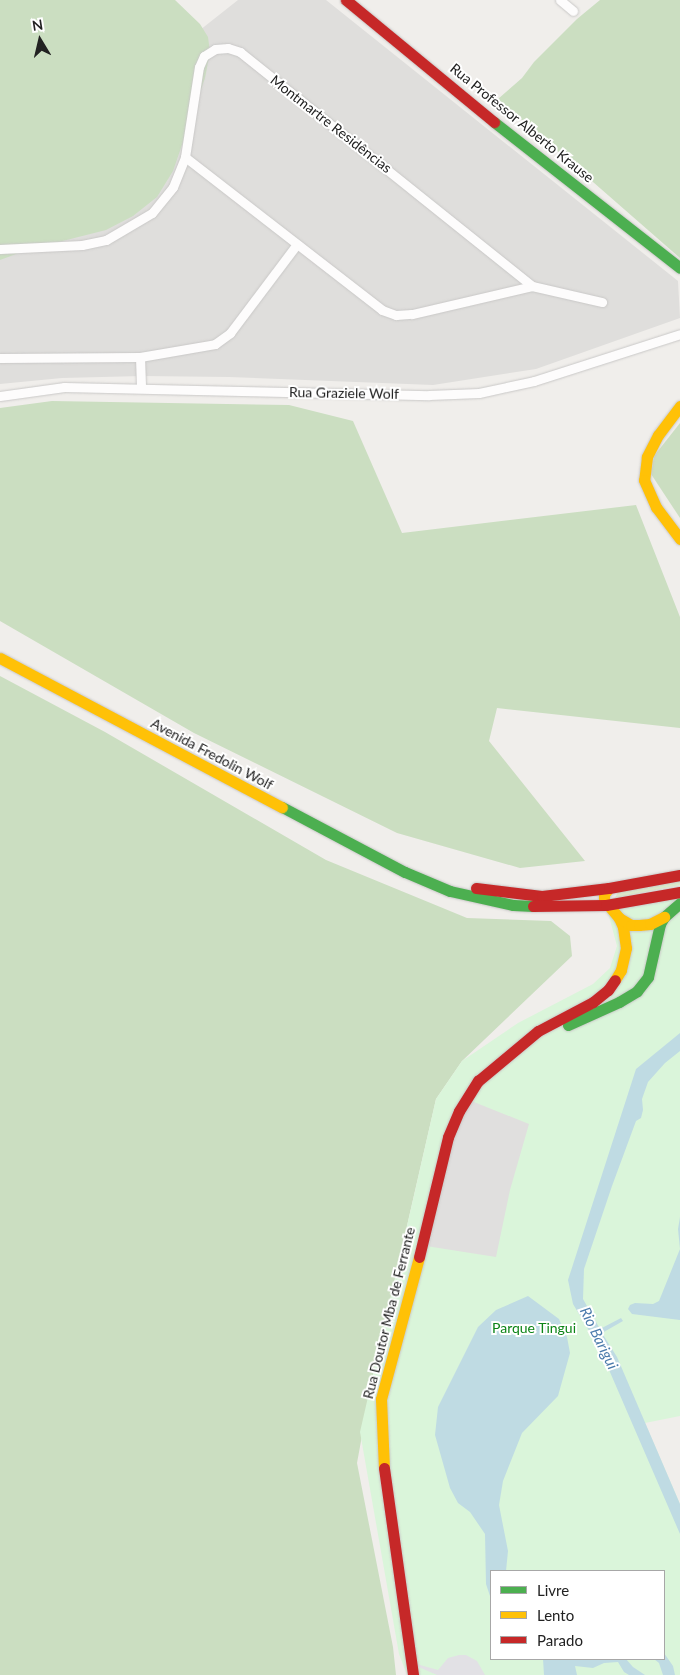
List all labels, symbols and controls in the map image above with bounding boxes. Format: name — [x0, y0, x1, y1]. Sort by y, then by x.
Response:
north arrow — [15, 15, 65, 65]
text: N — [31, 15, 44, 34]
street label: Rua Professor Alberto Krause — [447, 60, 597, 186]
street label: Montmartre Residências — [267, 71, 395, 177]
street label: Rua Graziele Wolf — [289, 384, 399, 402]
street label: Avenida Fredolin Wolf — [148, 715, 276, 793]
street label: Rua Doutor Mba de Ferrante — [359, 1225, 419, 1401]
water label: Rio Barigui — [576, 1304, 622, 1372]
park label: Parque Tingui — [492, 1320, 576, 1336]
legend — [490, 1570, 665, 1660]
text: Livre — [537, 1581, 569, 1599]
text: Lento — [537, 1606, 574, 1624]
text: Parado — [537, 1631, 583, 1649]

